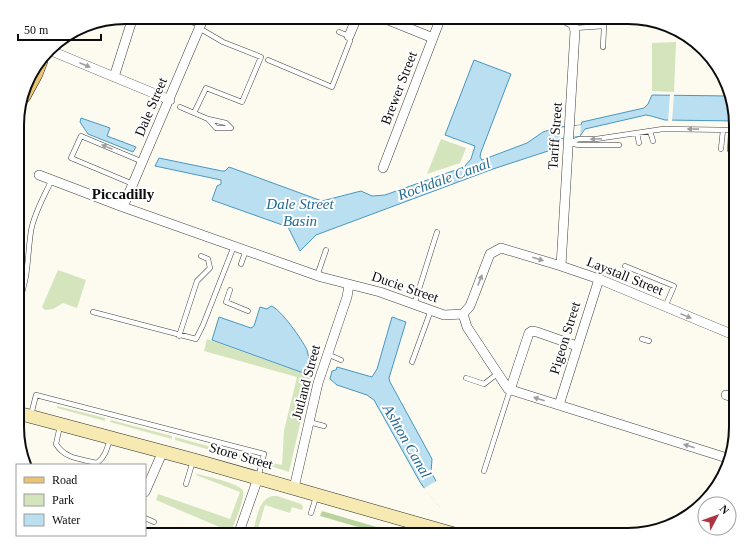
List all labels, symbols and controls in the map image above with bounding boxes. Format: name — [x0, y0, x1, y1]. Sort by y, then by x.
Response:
scale bar — [18, 16, 101, 42]
text: 50 m — [24, 23, 49, 37]
street label: Brewer Street — [378, 49, 420, 127]
one-way arrow — [79, 62, 91, 68]
street label: Dale Street — [132, 75, 170, 139]
street label: Tariff Street — [545, 102, 565, 170]
one-way arrow — [686, 126, 699, 132]
one-way arrow — [590, 135, 602, 142]
one-way arrow — [101, 144, 113, 150]
water label: Rochdale Canal — [395, 155, 492, 203]
district label: Piccadilly — [92, 186, 155, 202]
water label: Dale Street Basin — [265, 196, 334, 229]
street label: Laystall Street — [585, 254, 666, 298]
one-way arrow — [533, 256, 545, 262]
street label: Ducie Street — [370, 269, 440, 305]
one-way arrow — [478, 273, 484, 285]
street label: Pigeon Street — [547, 300, 583, 376]
one-way arrow — [680, 313, 692, 319]
street label: Jutland Street — [289, 343, 323, 421]
one-way arrow — [532, 396, 544, 402]
water label: Ashton Canal — [379, 401, 434, 481]
street label: Store Street — [207, 440, 275, 472]
one-way arrow — [683, 443, 695, 449]
legend — [16, 464, 146, 536]
text: Road — [52, 473, 77, 487]
text: Park — [52, 493, 74, 507]
north arrow — [697, 496, 737, 536]
text: N — [717, 503, 732, 516]
text: Water — [52, 513, 80, 527]

